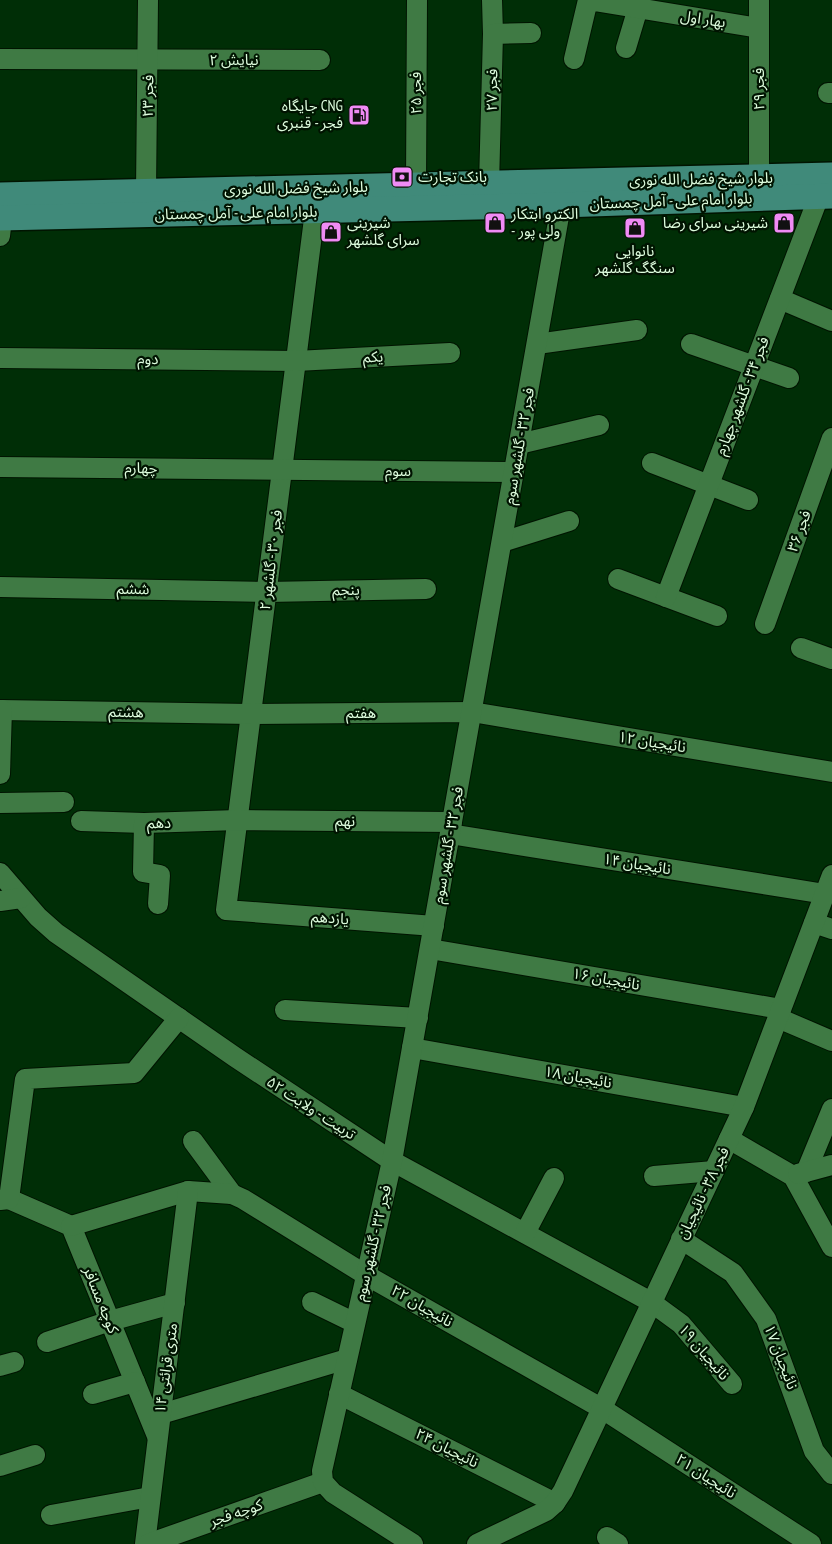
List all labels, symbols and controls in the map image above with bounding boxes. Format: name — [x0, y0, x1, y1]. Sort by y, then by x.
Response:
street label: بهار اول — [679, 6, 727, 31]
street label: نیایش ۲ — [209, 50, 259, 69]
street label: فجر ۲۹ — [749, 67, 768, 110]
street label: فجر ۲۷ — [482, 68, 501, 111]
street label: فجر ۲۵ — [406, 71, 425, 114]
street label: فجر ۲۳ — [138, 74, 157, 117]
place label: جایگاه CNG فجر - قنبری — [277, 96, 343, 132]
fuel station icon: جایگاه CNG فجر - قنبری — [347, 103, 371, 127]
bank icon: بانک تجارت — [390, 165, 414, 189]
place label: بانک تجارت — [418, 167, 487, 186]
street label: بلوار شیخ فضل الله نوری — [629, 168, 773, 192]
street label: بلوار شیخ فضل الله نوری — [224, 177, 368, 201]
street label: بلوار امام علی - آمل چمستان — [589, 188, 753, 215]
street label: بلوار امام علی - آمل چمستان — [154, 202, 318, 225]
place label: الکترو ابتکار - ولی پور — [510, 204, 578, 241]
shop icon: الکترو ابتکار - ولی پور — [483, 211, 507, 235]
shop icon: شیرینی سرای رضا — [772, 211, 796, 235]
place label: شیرینی سرای گلشهر — [346, 213, 420, 249]
place label: شیرینی سرای رضا — [663, 213, 768, 232]
shop icon: نانوایی سنگگ گلشهر — [623, 216, 647, 240]
shop icon: شیرینی سرای گلشهر — [319, 220, 343, 244]
place label: نانوایی سنگگ گلشهر — [594, 241, 675, 277]
street label: فجر ۳۴ - گلشهر چهارم — [710, 334, 775, 458]
street label: یکم — [362, 346, 384, 369]
street label: دوم — [137, 349, 159, 370]
street label: فجر ۳۲ - گلشهر سوم — [499, 386, 540, 506]
street label: چهارم — [124, 458, 158, 479]
street label: سوم — [385, 461, 411, 482]
street label: فجر ۳۶ — [782, 507, 815, 554]
street label: فجر ۳۰ - گلشهر ۲ — [255, 508, 286, 611]
street label: ششم — [116, 579, 150, 600]
street label: پنجم — [332, 580, 360, 601]
street label: هشتم — [108, 702, 144, 723]
street label: هفتم — [346, 703, 376, 724]
street label: نائیجیان ۱۲ — [617, 727, 687, 756]
street label: فجر ۳۲ - گلشهر سوم — [428, 785, 469, 905]
street label: نهم — [335, 811, 355, 832]
street label: دهم — [147, 813, 171, 834]
street label: نائیجیان ۱۴ — [602, 849, 672, 878]
street label: یازدهم — [310, 907, 350, 930]
street label: نائیجیان ۱۶ — [571, 963, 641, 994]
street label: نائیجیان ۱۸ — [543, 1061, 613, 1092]
street label: تربیت - ولایت ۵۲ — [263, 1072, 359, 1143]
street label: فجر ۳۸ - نائیجیان — [672, 1143, 733, 1242]
street label: فجر ۳۲ - گلشهر سوم — [350, 1183, 397, 1303]
street label: کوچه مسافر — [78, 1263, 124, 1337]
street label: نائیجیان ۲۲ — [388, 1280, 457, 1331]
street label: نائیجیان ۱۹ — [675, 1320, 734, 1384]
street label: ۱۴ متری قرائتی — [150, 1322, 181, 1414]
street label: نائیجیان ۱۷ — [760, 1322, 803, 1392]
street label: نائیجیان ۲۴ — [413, 1424, 482, 1471]
street label: نائیجیان ۲۱ — [673, 1449, 740, 1502]
street label: کوچه فجر — [206, 1494, 266, 1532]

